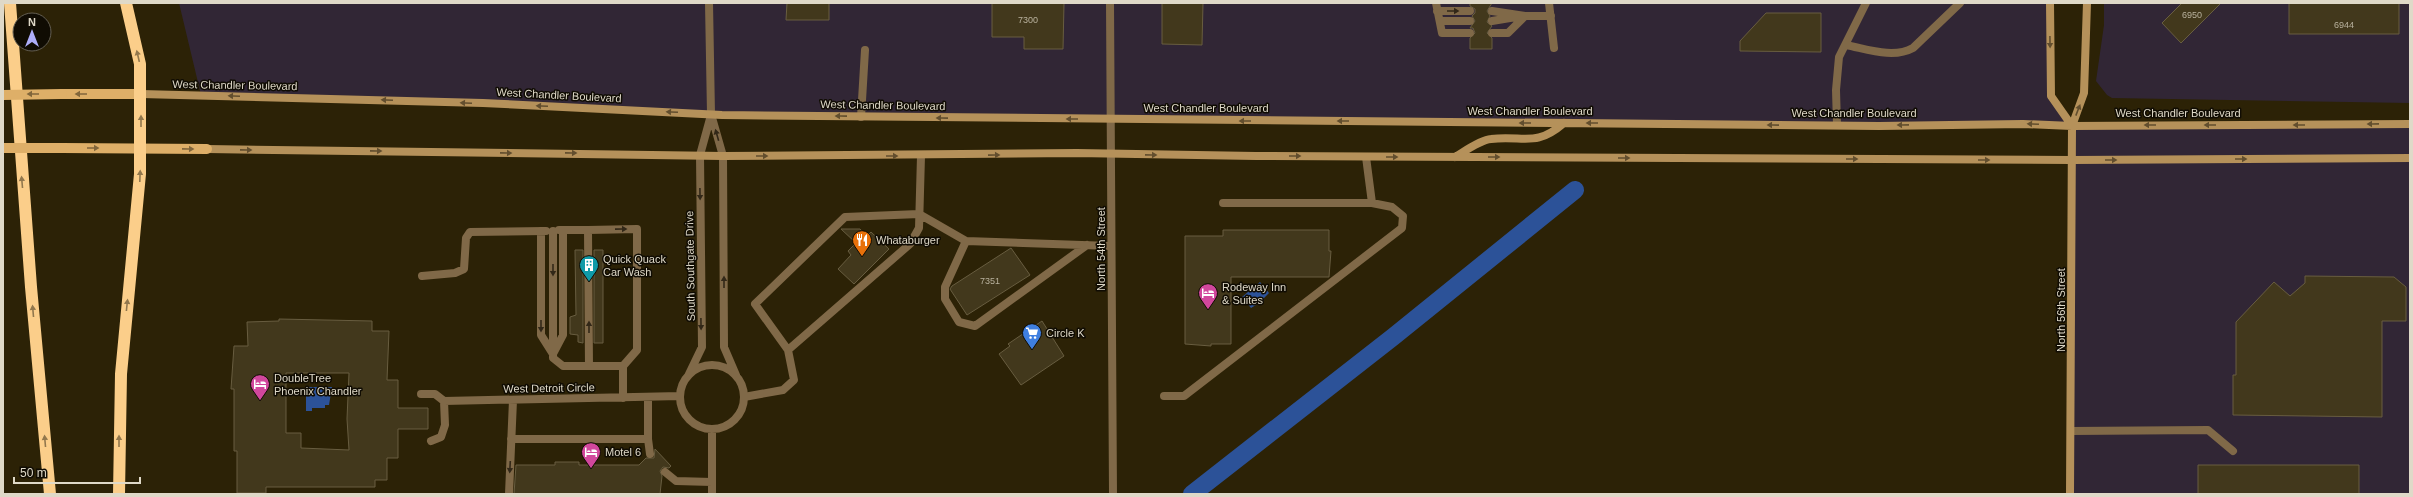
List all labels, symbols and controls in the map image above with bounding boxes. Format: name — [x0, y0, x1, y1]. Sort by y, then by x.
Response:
one-way arrow — [1447, 8, 1460, 14]
house number: 6950 — [2182, 10, 2202, 20]
north arrow — [12, 12, 52, 52]
house number: 7300 — [1018, 15, 1038, 25]
text: N — [28, 16, 36, 28]
house number: 6944 — [2334, 20, 2354, 30]
one-way arrow — [2047, 36, 2053, 49]
one-way arrow — [135, 49, 141, 61]
street label: West Chandler Boulevard — [172, 78, 298, 92]
street label: West Chandler Boulevard — [496, 86, 622, 104]
one-way arrow — [26, 91, 39, 97]
one-way arrow — [74, 91, 87, 97]
one-way arrow — [227, 93, 240, 99]
one-way arrow — [381, 97, 393, 104]
street label: West Chandler Boulevard — [820, 98, 946, 112]
one-way arrow — [460, 99, 472, 106]
one-way arrow — [536, 102, 548, 109]
street label: West Chandler Boulevard — [1143, 102, 1269, 114]
one-way arrow — [2075, 103, 2081, 115]
street label: West Chandler Boulevard — [1467, 105, 1593, 117]
street label: West Chandler Boulevard — [1791, 107, 1917, 119]
street label: West Chandler Boulevard — [2115, 107, 2241, 119]
one-way arrow — [666, 109, 678, 116]
one-way arrow — [834, 113, 847, 119]
one-way arrow — [138, 114, 144, 127]
one-way arrow — [935, 115, 948, 121]
one-way arrow — [1065, 116, 1078, 122]
one-way arrow — [1238, 118, 1251, 124]
one-way arrow — [1336, 118, 1349, 124]
one-way arrow — [1518, 120, 1531, 126]
one-way arrow — [1585, 120, 1598, 126]
one-way arrow — [2026, 121, 2039, 127]
one-way arrow — [2366, 121, 2379, 127]
one-way arrow — [1766, 122, 1779, 128]
one-way arrow — [1897, 122, 1909, 129]
one-way arrow — [2143, 122, 2156, 128]
one-way arrow — [2203, 122, 2216, 128]
one-way arrow — [2292, 122, 2305, 128]
one-way arrow — [714, 129, 720, 141]
one-way arrow — [87, 145, 100, 151]
one-way arrow — [182, 146, 195, 152]
one-way arrow — [240, 147, 253, 153]
one-way arrow — [370, 148, 383, 154]
one-way arrow — [500, 149, 512, 156]
one-way arrow — [565, 150, 577, 157]
one-way arrow — [988, 152, 1001, 158]
one-way arrow — [1145, 152, 1158, 158]
one-way arrow — [756, 153, 769, 159]
one-way arrow — [886, 153, 899, 159]
one-way arrow — [1289, 153, 1302, 159]
one-way arrow — [1386, 154, 1399, 160]
one-way arrow — [1488, 154, 1501, 160]
one-way arrow — [1618, 155, 1631, 161]
one-way arrow — [1846, 156, 1859, 162]
one-way arrow — [2235, 156, 2248, 162]
one-way arrow — [1978, 157, 1991, 163]
one-way arrow — [2105, 157, 2118, 163]
one-way arrow — [136, 170, 143, 182]
one-way arrow — [19, 175, 26, 188]
one-way arrow — [697, 188, 703, 201]
street label: North 54th Street — [1095, 207, 1107, 291]
street label: South Southgate Drive — [683, 211, 697, 321]
one-way arrow — [615, 226, 628, 232]
restaurant icon: Whataburger — [851, 229, 873, 257]
place label: Whataburger — [876, 234, 940, 246]
place label: Quick Quack Car Wash — [603, 253, 666, 278]
building icon: Quick Quack Car Wash — [578, 254, 600, 282]
one-way arrow — [550, 264, 556, 277]
street label: North 56th Street — [2055, 268, 2067, 352]
one-way arrow — [721, 275, 727, 288]
house number: 7351 — [980, 276, 1000, 286]
place label: Rodeway Inn & Suites — [1222, 281, 1286, 306]
hotel icon: Rodeway Inn & Suites — [1197, 282, 1219, 310]
one-way arrow — [124, 299, 130, 311]
one-way arrow — [29, 305, 36, 317]
one-way arrow — [698, 318, 704, 331]
one-way arrow — [538, 320, 544, 333]
one-way arrow — [586, 320, 592, 333]
supermarket icon: Circle K — [1021, 322, 1043, 350]
place label: Circle K — [1046, 327, 1085, 339]
place label: DoubleTree Phoenix Chandler — [274, 372, 362, 397]
hotel icon: DoubleTree Phoenix Chandler — [249, 373, 271, 401]
street label: West Detroit Circle — [503, 381, 595, 395]
one-way arrow — [116, 434, 122, 447]
one-way arrow — [42, 435, 48, 447]
hotel icon: Motel 6 — [580, 441, 602, 469]
place label: Motel 6 — [605, 446, 641, 458]
scale bar — [14, 459, 140, 485]
one-way arrow — [507, 461, 513, 474]
text: 50 m — [20, 466, 47, 480]

